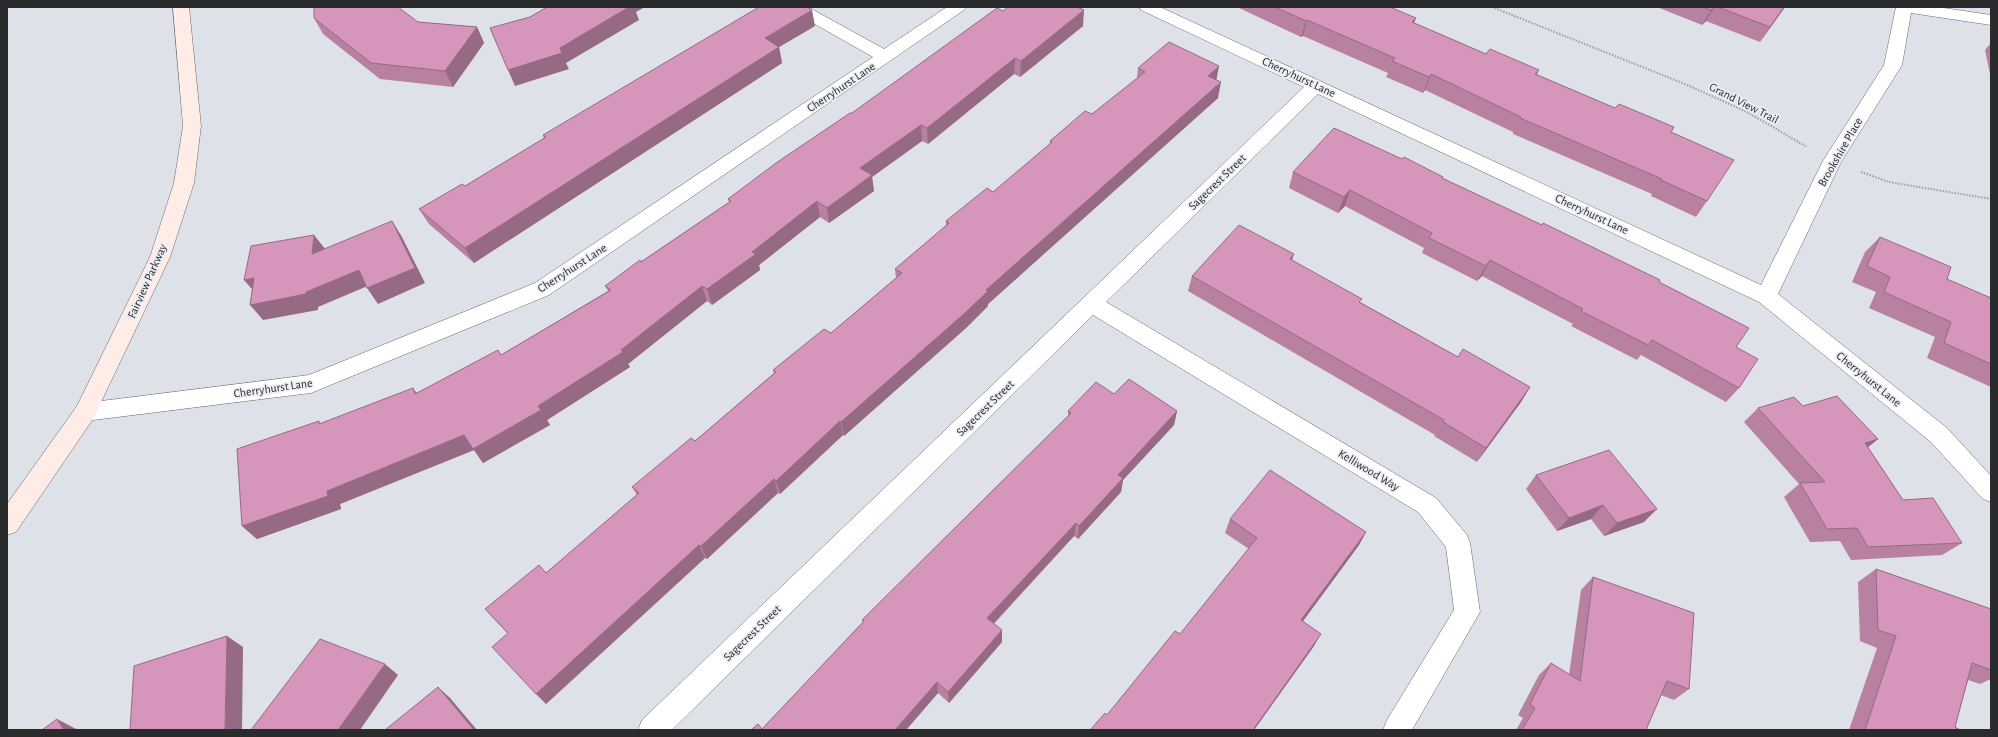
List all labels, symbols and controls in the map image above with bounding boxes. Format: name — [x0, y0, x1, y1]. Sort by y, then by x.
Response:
street label: Cherryhurst Lane — [1260, 55, 1338, 100]
street label: Cherryhurst Lane — [805, 60, 878, 115]
street label: Grand View Trail — [1707, 80, 1781, 126]
street label: Brookshire Place — [1815, 116, 1865, 188]
street label: Sagecrest Street — [1186, 152, 1248, 212]
street label: Cherryhurst Lane — [1553, 192, 1631, 237]
street label: Cherryhurst Lane — [535, 241, 609, 296]
street label: Fairview Parkway — [125, 242, 170, 320]
street label: Cherryhurst Lane — [1834, 349, 1904, 409]
street label: Cherryhurst Lane — [233, 377, 313, 400]
street label: Sagecrest Street — [954, 378, 1016, 438]
street label: Kelliwood Way — [1336, 447, 1402, 494]
street label: Sagecrest Street — [721, 603, 783, 663]

